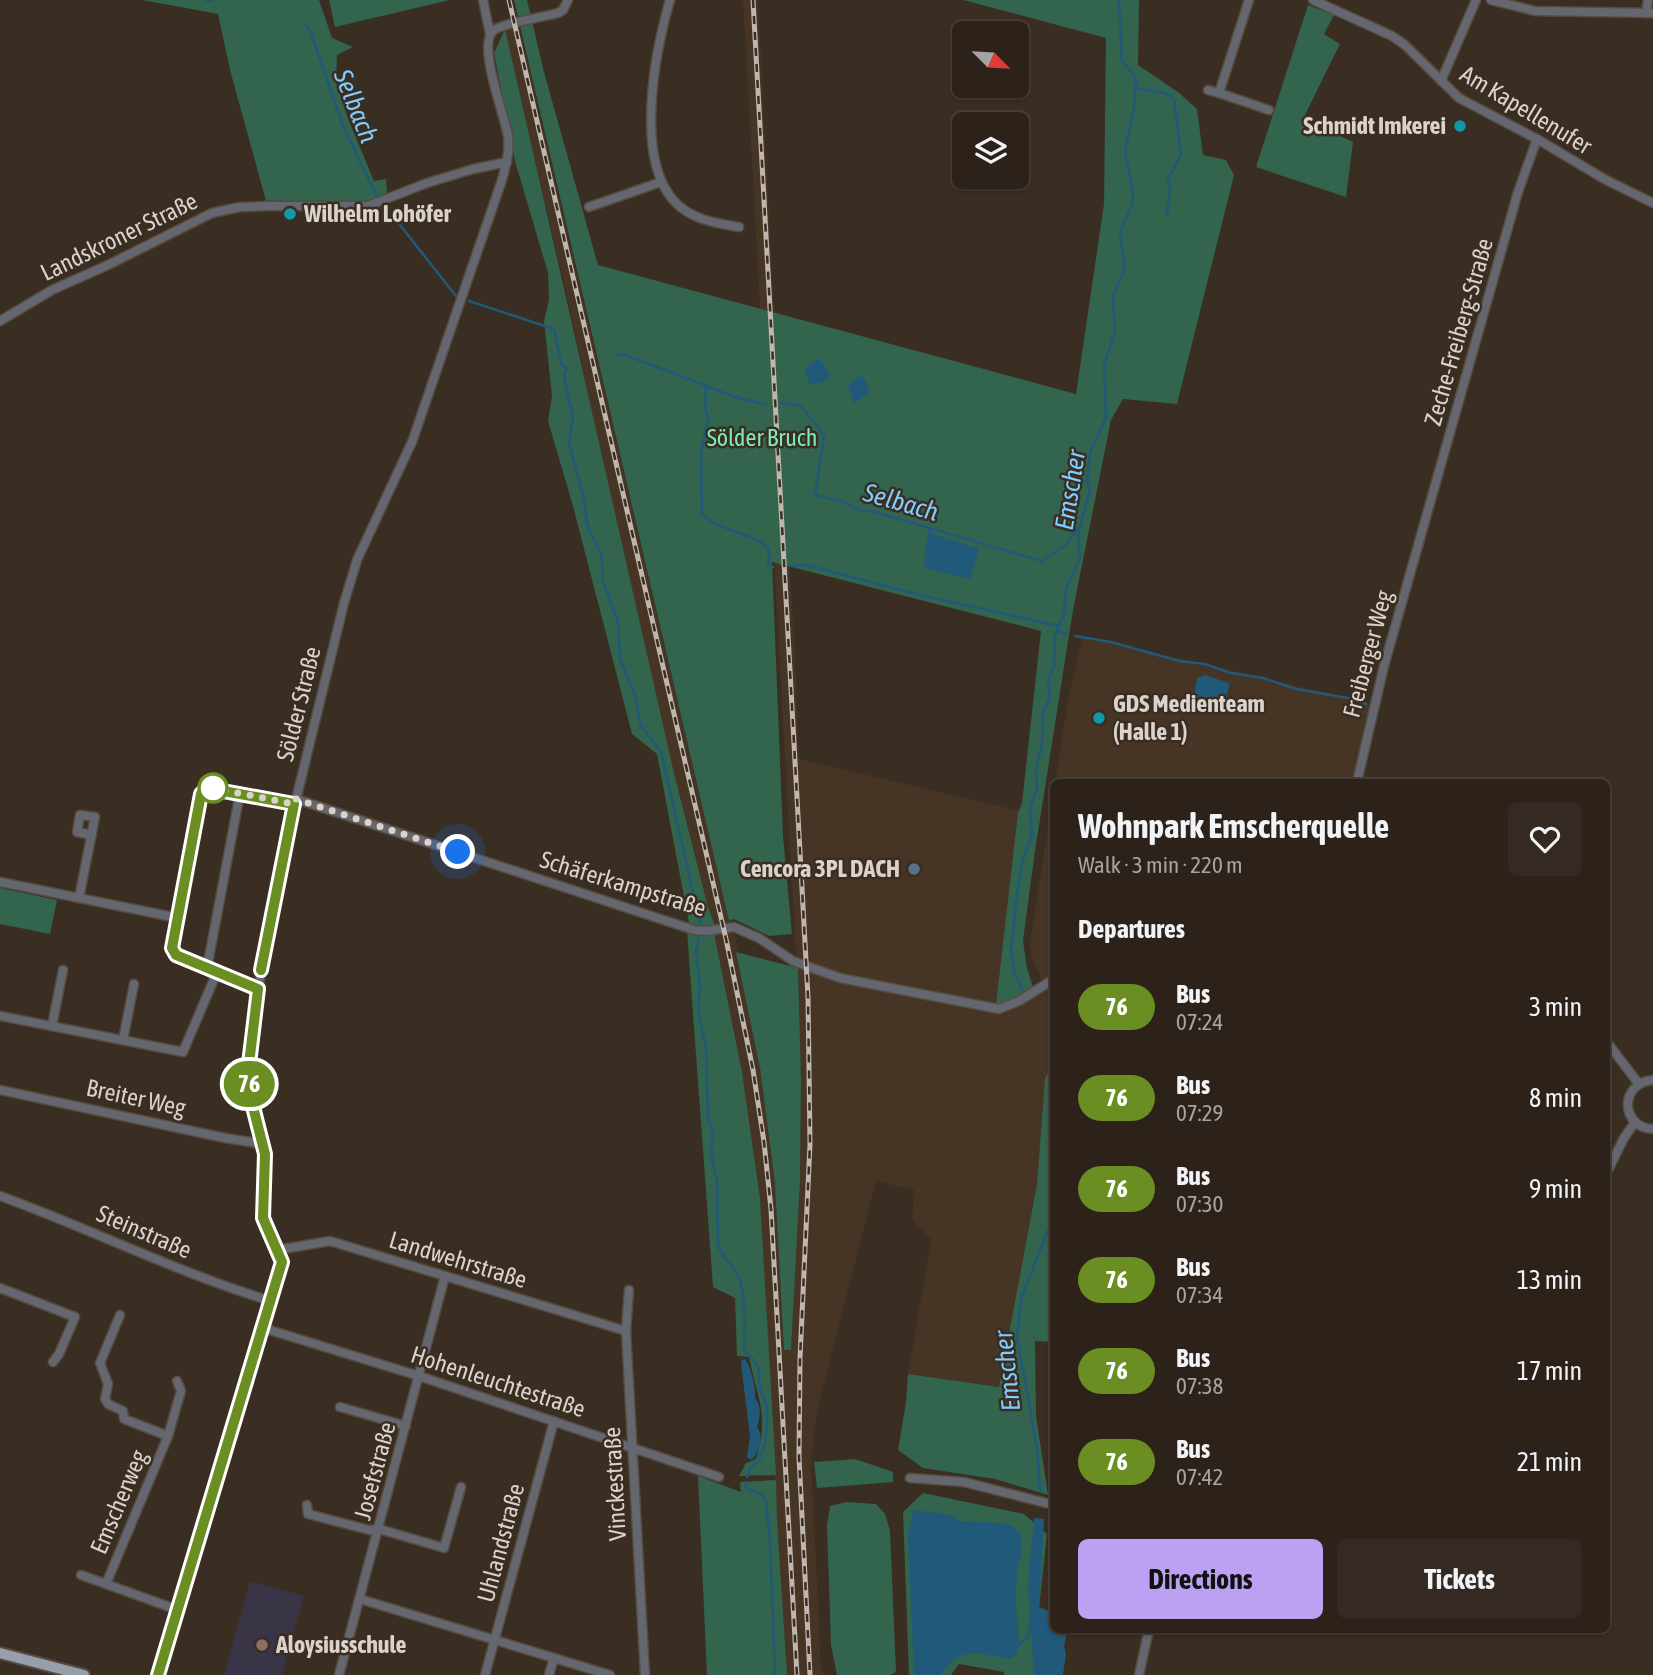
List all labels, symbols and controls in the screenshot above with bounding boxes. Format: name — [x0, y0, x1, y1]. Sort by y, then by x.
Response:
north arrow — [952, 21, 1029, 98]
map controls — [952, 21, 1029, 189]
street label: Am Kapellenufer — [1456, 60, 1598, 160]
water label: Selbach — [327, 64, 384, 147]
button: layers — [952, 112, 1029, 189]
place label: Schmidt Imkerei — [1303, 112, 1446, 139]
marker: Schmidt Imkerei — [1452, 118, 1468, 134]
street label: Landskroner Straße — [36, 187, 201, 286]
place label: Wilhelm Lohöfer — [303, 200, 452, 227]
marker: Wilhelm Lohöfer — [282, 206, 298, 222]
street label: Zeche-Freiberg-Straße — [1419, 235, 1498, 429]
park label: Sölder Bruch — [707, 424, 817, 451]
water label: Emscher — [1049, 447, 1091, 532]
water label: Selbach — [859, 477, 942, 527]
street label: Freiberger Weg — [1338, 587, 1398, 720]
street label: Sölder Straße — [271, 644, 326, 764]
place label: GDS Medienteam (Halle 1) — [1113, 690, 1265, 745]
marker: GDS Medienteam (Halle 1) — [1091, 710, 1107, 726]
unlabelled marker — [198, 773, 228, 803]
button: heart — [1508, 802, 1582, 876]
text: Wohnpark Emscherquelle — [1078, 807, 1389, 845]
your location — [440, 834, 475, 869]
street label: Schäferkampstraße — [537, 845, 709, 922]
text: Walk · 3 min · 220 m — [1078, 852, 1242, 878]
place label: Cencora 3PL DACH — [740, 855, 900, 882]
marker: Cencora 3PL DACH — [906, 861, 922, 877]
text: Departures — [1078, 914, 1185, 944]
text: Bus — [1176, 979, 1210, 1009]
text: 3 min — [1529, 992, 1582, 1022]
text: 76 — [1105, 993, 1128, 1020]
text: 07:24 — [1176, 1009, 1223, 1035]
line badge: 76 — [218, 1061, 280, 1107]
text: 76 — [238, 1070, 260, 1097]
text: Bus — [1176, 1070, 1210, 1100]
street label: Breiter Weg — [84, 1074, 189, 1121]
text: 8 min — [1529, 1083, 1582, 1113]
text: 76 — [1105, 1084, 1128, 1111]
text: 07:29 — [1176, 1100, 1223, 1126]
text: Bus — [1176, 1161, 1210, 1191]
text: 9 min — [1529, 1174, 1582, 1204]
text: 76 — [1105, 1175, 1128, 1202]
text: 07:30 — [1176, 1191, 1223, 1217]
street label: Steinstraße — [93, 1200, 196, 1264]
street label: Landwehrstraße — [386, 1226, 530, 1293]
text: Bus — [1176, 1252, 1210, 1282]
text: 13 min — [1517, 1265, 1582, 1295]
text: 76 — [1105, 1266, 1128, 1293]
text: 07:34 — [1176, 1282, 1223, 1308]
water label: Emscher — [988, 1328, 1026, 1413]
street label: Hohenleuchtestraße — [408, 1341, 589, 1422]
text: Bus — [1176, 1343, 1210, 1373]
text: 17 min — [1517, 1356, 1582, 1386]
text: 76 — [1105, 1357, 1128, 1384]
text: 07:38 — [1176, 1373, 1223, 1399]
street label: Josefstraße — [348, 1419, 401, 1523]
street label: Vinckestraße — [598, 1426, 631, 1542]
text: Bus — [1176, 1434, 1210, 1464]
street label: Emscherweg — [85, 1445, 153, 1558]
text: 21 min — [1517, 1447, 1582, 1477]
text: 76 — [1105, 1448, 1128, 1475]
text: 07:42 — [1176, 1464, 1223, 1490]
street label: Uhlandstraße — [472, 1481, 529, 1605]
button: Directions — [1078, 1539, 1323, 1619]
button: Tickets — [1337, 1539, 1582, 1619]
place label: Aloysiusschule — [275, 1631, 407, 1658]
marker: Aloysiusschule — [254, 1637, 270, 1653]

